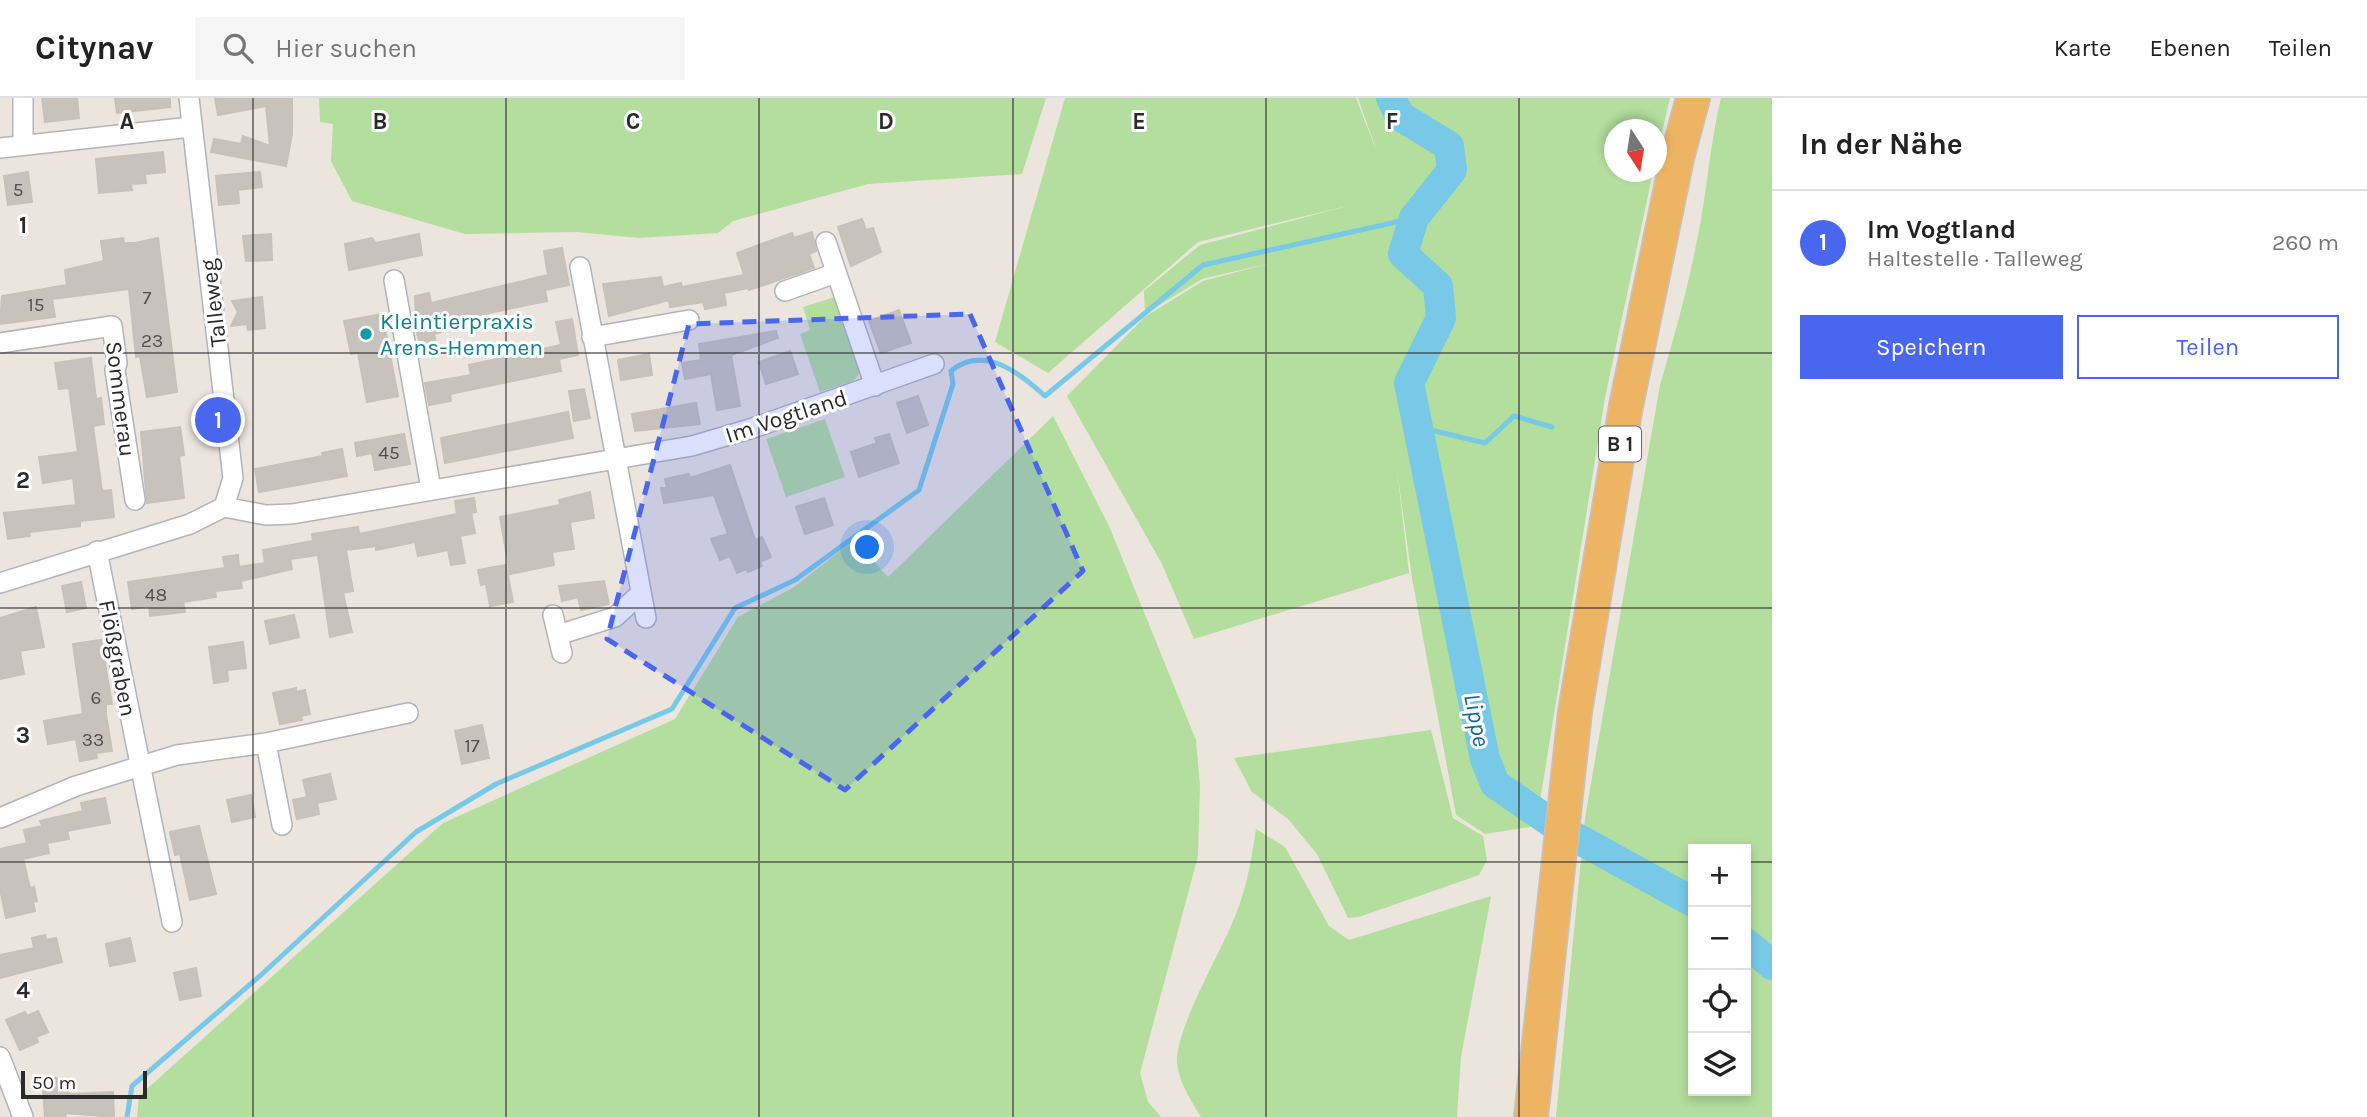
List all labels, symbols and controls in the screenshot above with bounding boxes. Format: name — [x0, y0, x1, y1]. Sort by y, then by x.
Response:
search box — [195, 17, 685, 80]
text: Citynav — [35, 29, 153, 67]
icon: search — [219, 29, 257, 67]
text: Hier suchen — [275, 33, 417, 64]
text: Karte — [2054, 34, 2111, 62]
text: Ebenen — [2149, 34, 2231, 62]
text: Teilen — [2269, 34, 2332, 62]
text: A — [120, 108, 134, 135]
text: B — [373, 108, 387, 135]
text: C — [626, 108, 640, 135]
text: D — [878, 108, 894, 135]
text: E — [1132, 108, 1146, 135]
text: F — [1386, 108, 1398, 135]
north arrow — [1604, 119, 1667, 182]
text: In der Nähe — [1800, 126, 1963, 162]
house number: 5 — [13, 179, 23, 201]
text: 1 — [19, 212, 27, 239]
text: Im Vogtland — [1867, 214, 2016, 245]
text: 1 — [1819, 229, 1827, 256]
text: 260 m — [2272, 229, 2339, 256]
text: Haltestelle · Talleweg — [1867, 245, 2083, 272]
street label: Talleweg — [195, 257, 232, 348]
house number: 7 — [143, 287, 152, 309]
house number: 15 — [27, 294, 45, 316]
place label: Kleintierpraxis Arens-Hemmen — [380, 308, 543, 361]
button: Speichern — [1800, 315, 2063, 379]
button: Teilen — [2077, 315, 2339, 379]
marker: Kleintierpraxis Arens-Hemmen — [358, 326, 374, 342]
house number: 23 — [141, 330, 163, 352]
street label: Sommerau — [100, 340, 141, 458]
street label: Im Vogtland — [722, 384, 850, 449]
pin: 1 — [195, 394, 241, 446]
road number: B 1 — [1599, 426, 1641, 462]
house number: 45 — [378, 442, 400, 464]
text: 2 — [16, 467, 30, 494]
your location — [850, 530, 884, 564]
house number: 48 — [145, 584, 167, 606]
street label: Flößgraben — [93, 597, 142, 719]
house number: 6 — [91, 687, 101, 709]
water label: Lippe — [1458, 691, 1496, 749]
text: 3 — [16, 722, 30, 749]
house number: 33 — [82, 729, 104, 751]
house number: 17 — [464, 735, 480, 757]
map controls — [1688, 844, 1751, 1096]
button: + — [1688, 844, 1751, 907]
button: − — [1688, 907, 1751, 970]
button: locate — [1688, 970, 1751, 1033]
text: 4 — [16, 977, 30, 1004]
button: layers — [1688, 1033, 1751, 1096]
scale bar — [21, 1068, 147, 1100]
text: 50 m — [32, 1072, 76, 1094]

